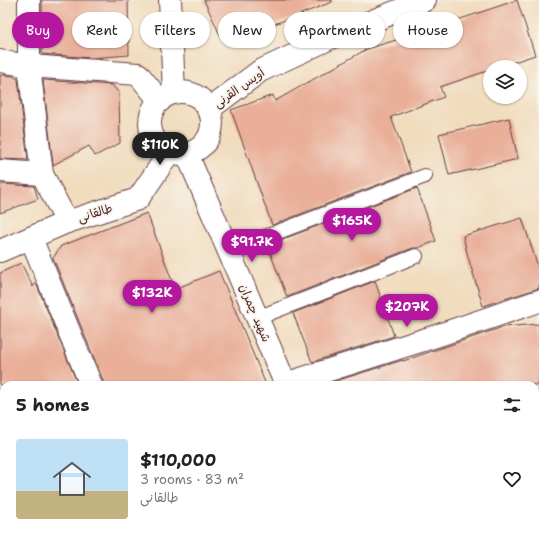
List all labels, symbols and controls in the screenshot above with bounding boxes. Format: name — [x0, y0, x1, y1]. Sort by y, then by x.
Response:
chip: Buy — [12, 12, 64, 48]
chip: Rent — [72, 12, 132, 48]
chip: Filters — [140, 12, 210, 48]
chip: New — [218, 12, 276, 48]
chip: Apartment — [284, 12, 385, 48]
chip: House — [393, 12, 463, 48]
map controls — [483, 60, 527, 104]
button: layers — [483, 60, 527, 104]
street label: أویس القرنی — [210, 65, 268, 111]
pin: $110K — [132, 132, 188, 166]
text: $110K — [141, 136, 179, 153]
street label: طالقانی — [76, 200, 114, 226]
pin: $165K — [324, 208, 380, 242]
text: $165K — [332, 212, 372, 229]
pin: $91.7K — [219, 229, 285, 263]
text: $91.7K — [231, 233, 273, 250]
pin: $132K — [124, 280, 180, 314]
street label: شهید چمران — [236, 282, 274, 344]
text: $132K — [132, 284, 172, 301]
pin: $207K — [379, 294, 435, 328]
text: $207K — [385, 298, 429, 315]
text: 5 homes — [16, 394, 89, 416]
icon: filters — [501, 394, 523, 416]
text: $110,000 — [140, 449, 216, 471]
icon: home — [48, 455, 96, 503]
icon: heart — [501, 468, 523, 490]
text: 3 rooms · 83 m² — [140, 471, 244, 488]
text: طالقانی — [140, 489, 179, 506]

